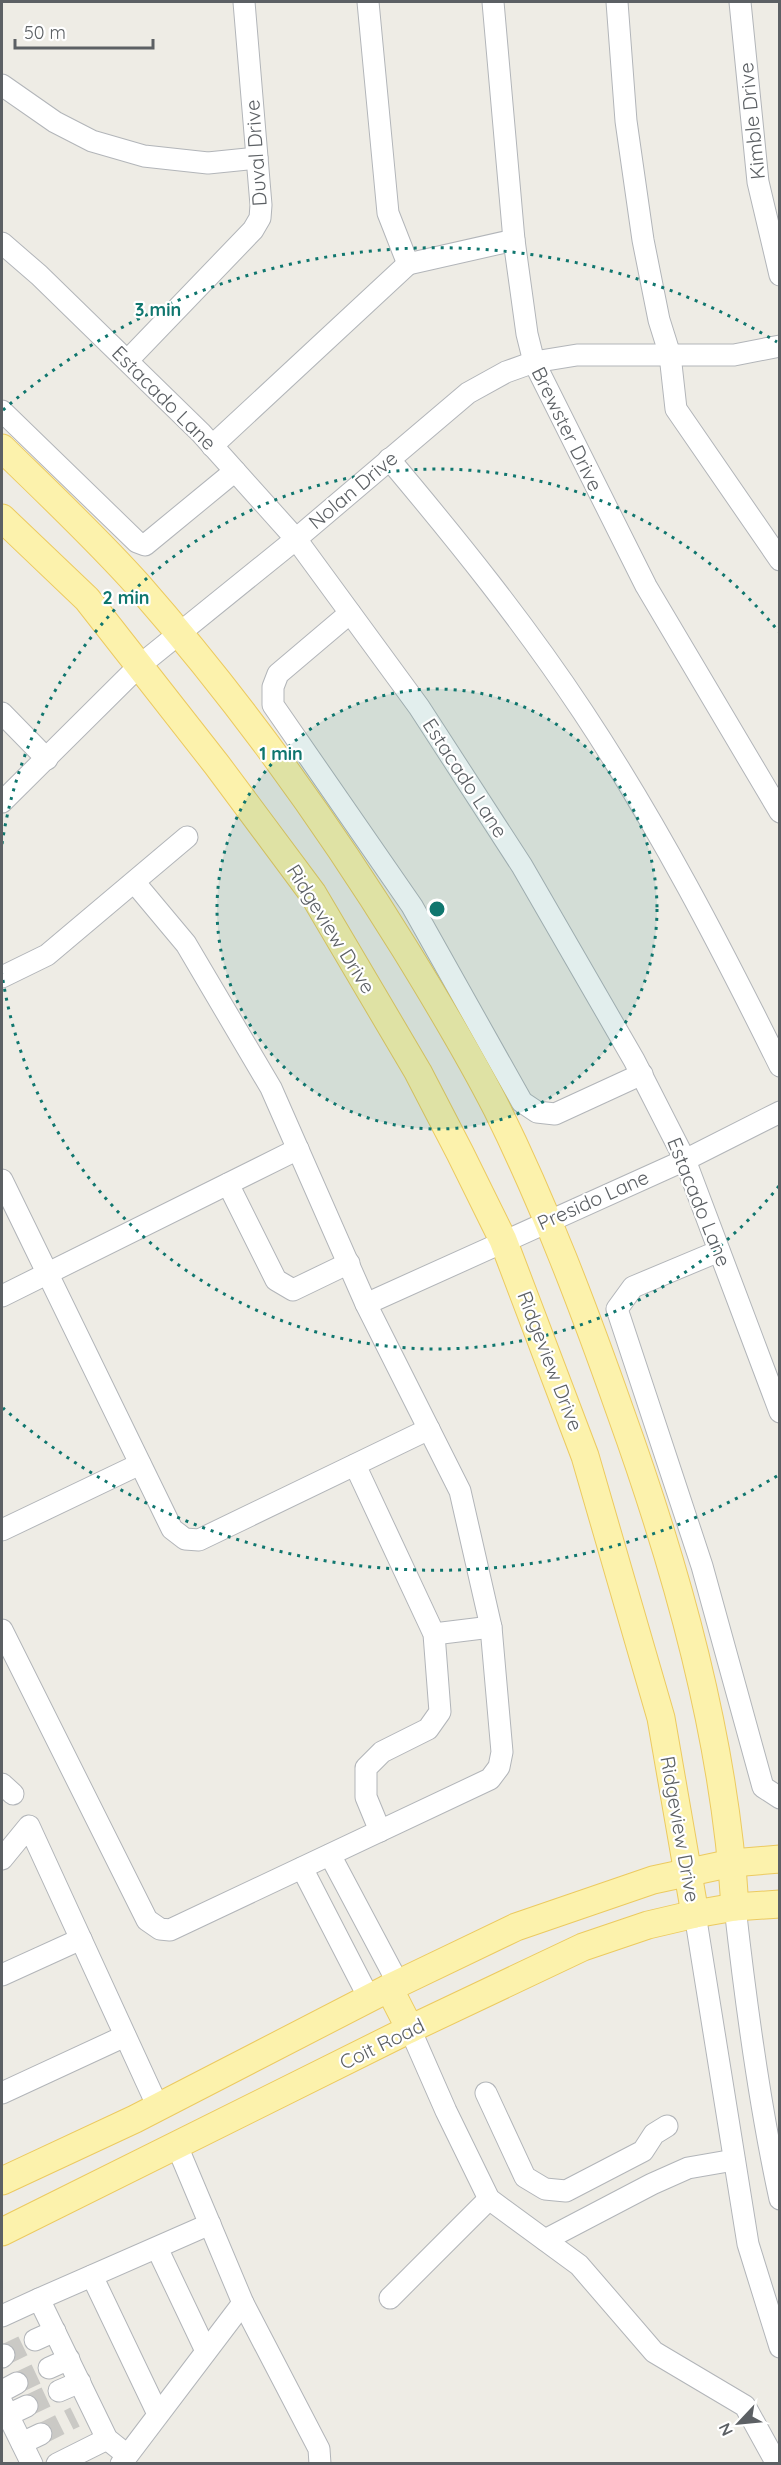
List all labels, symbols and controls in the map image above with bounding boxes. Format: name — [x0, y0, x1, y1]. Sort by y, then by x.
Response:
scale bar — [15, 12, 153, 50]
text: 50 m — [24, 21, 66, 44]
street label: Kimble Drive — [733, 61, 770, 181]
street label: Duval Drive — [239, 99, 272, 207]
text: 3 min — [135, 298, 181, 321]
street label: Estacado Lane — [107, 340, 222, 455]
street label: Brewster Drive — [527, 363, 608, 495]
street label: Nolan Drive — [303, 445, 402, 534]
text: 2 min — [103, 586, 149, 609]
street label: Estacado Lane — [418, 713, 513, 842]
text: 1 min — [259, 742, 303, 765]
street label: Ridgeview Drive — [282, 859, 381, 998]
centre of rings — [427, 899, 447, 919]
street label: Estacado Lane — [662, 1133, 737, 1270]
street label: Presido Lane — [533, 1164, 652, 1235]
street label: Ridgeview Drive — [512, 1287, 589, 1434]
street label: Ridgeview Drive — [655, 1754, 706, 1904]
street label: Coit Road — [335, 2012, 428, 2075]
north arrow — [709, 2393, 769, 2453]
text: N — [714, 2420, 737, 2439]

